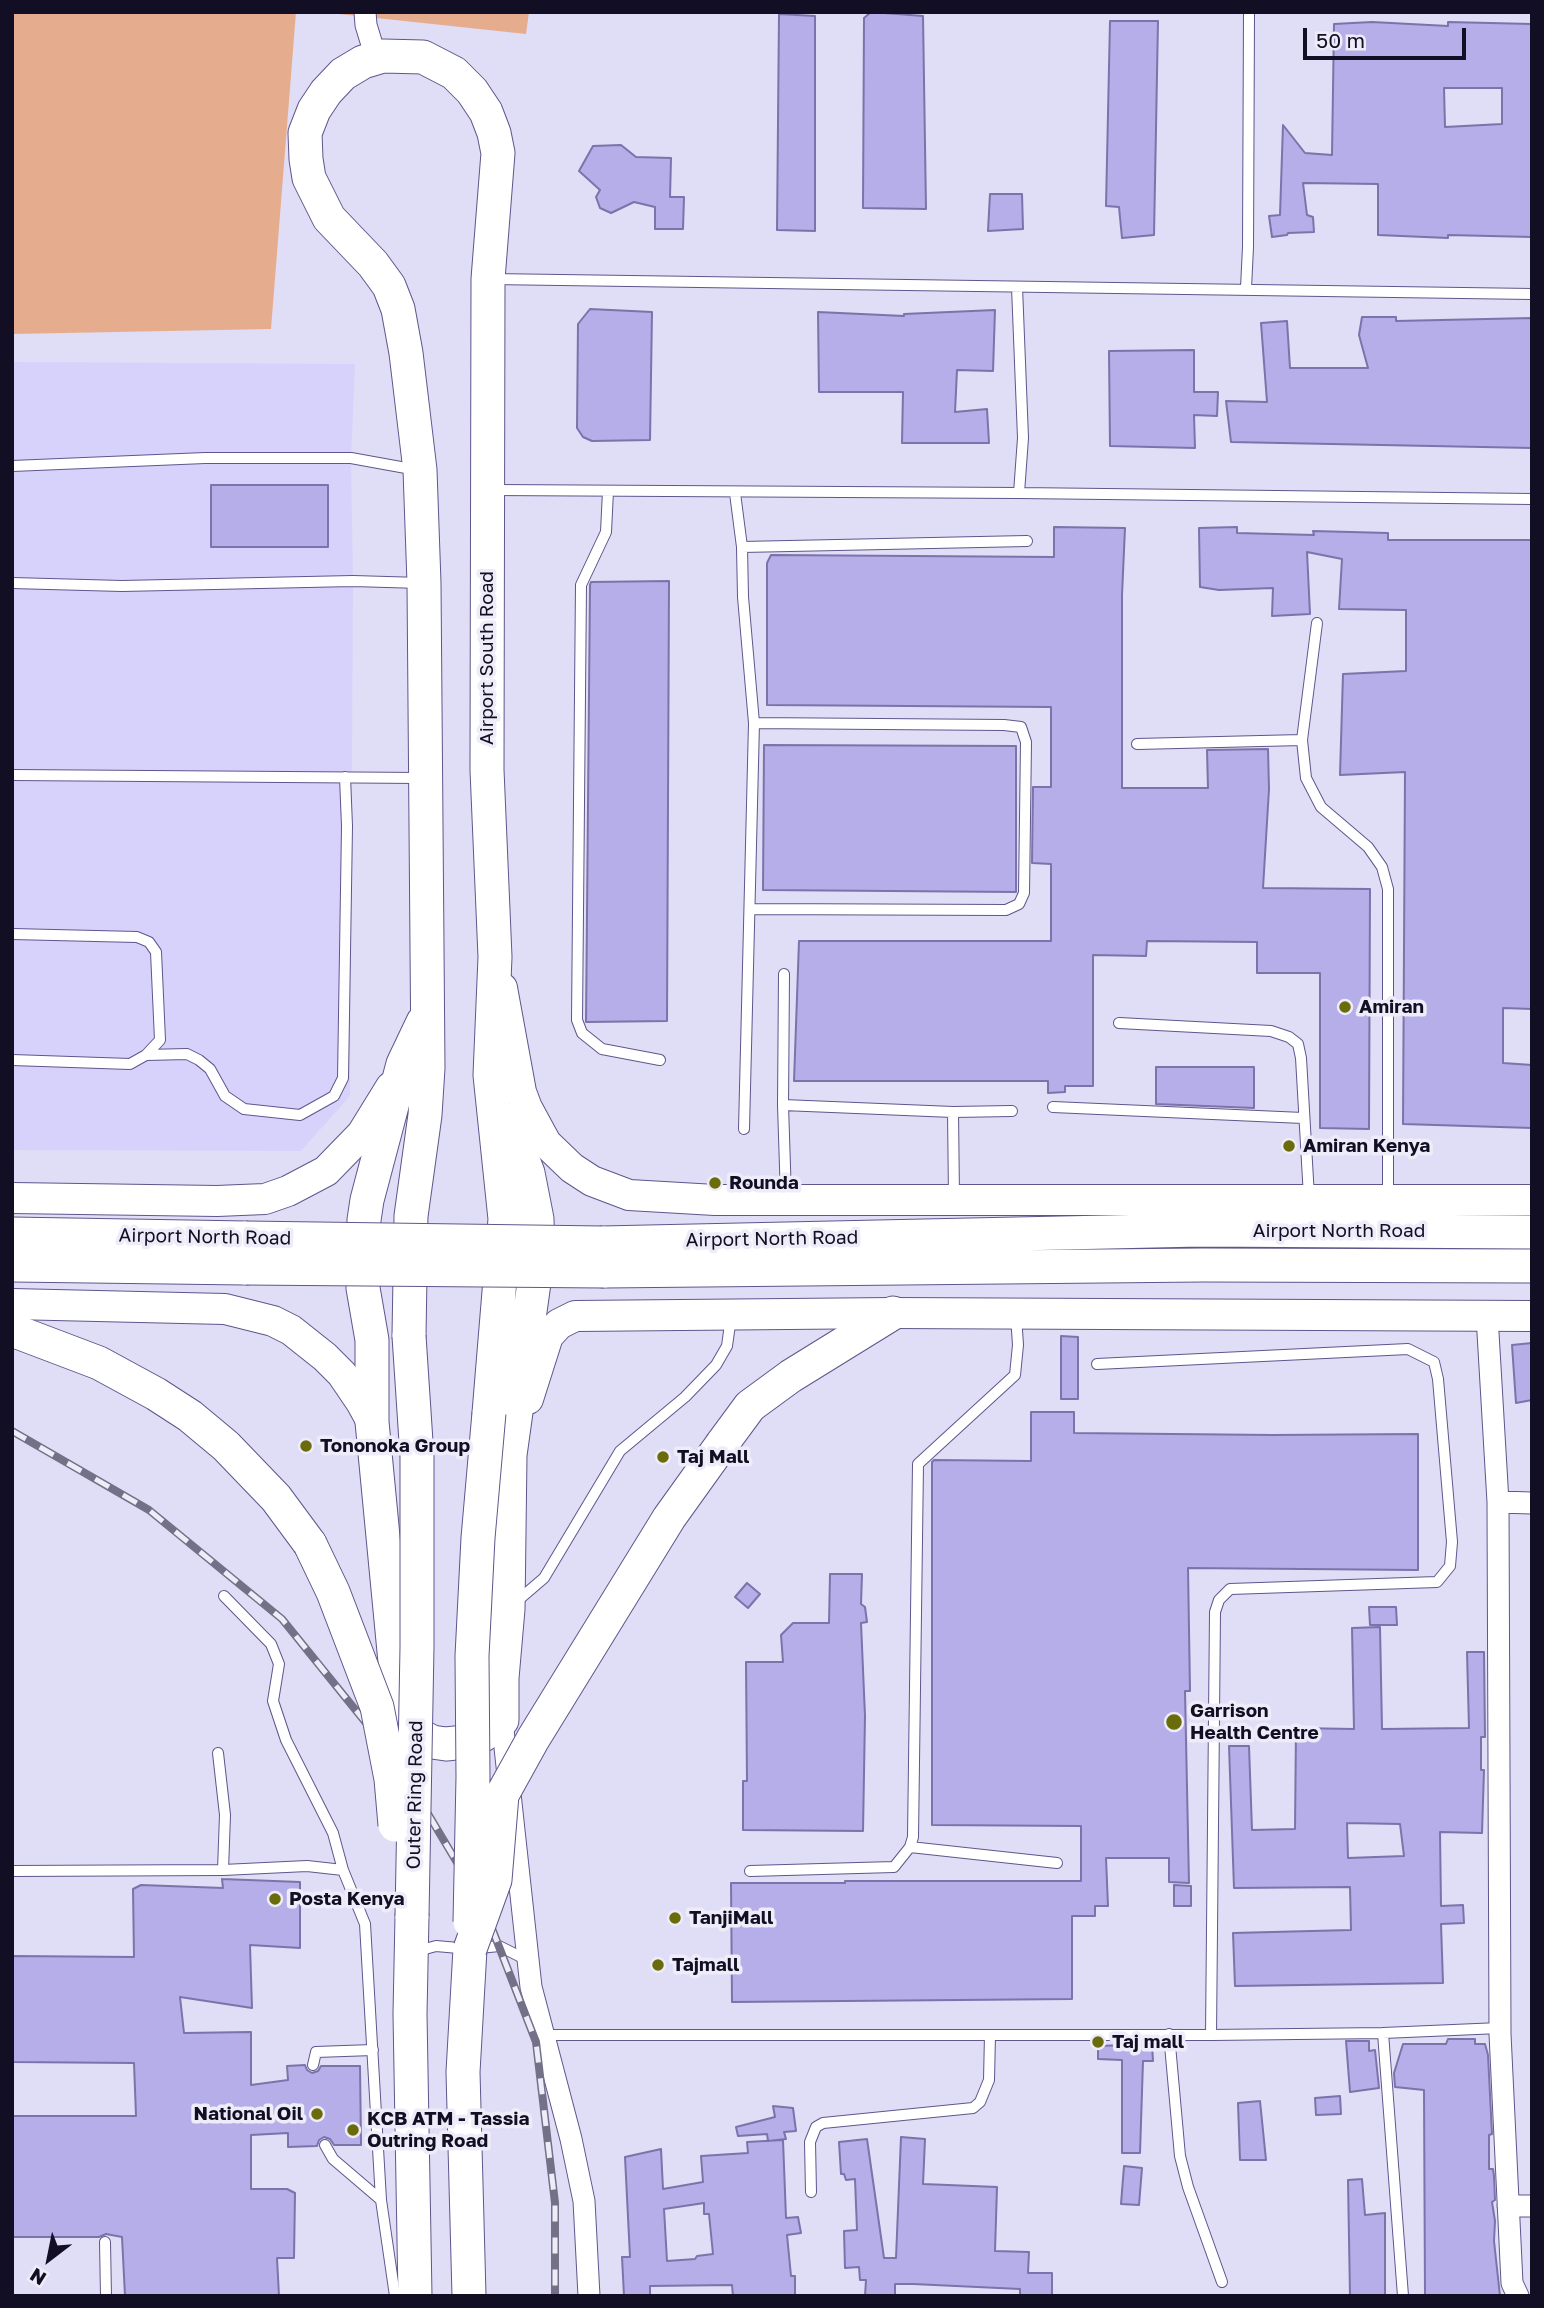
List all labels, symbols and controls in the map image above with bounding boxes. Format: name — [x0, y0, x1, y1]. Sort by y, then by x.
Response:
scale bar — [1306, 14, 1469, 58]
text: 50 m — [1316, 27, 1365, 53]
street label: Airport South Road — [476, 571, 498, 745]
place label: Amiran — [1359, 996, 1424, 1018]
marker: Amiran — [1337, 999, 1353, 1015]
place label: Amiran Kenya — [1303, 1135, 1430, 1157]
marker: Amiran Kenya — [1281, 1138, 1297, 1154]
place label: Rounda — [729, 1172, 799, 1194]
marker: Rounda — [707, 1175, 723, 1191]
street label: Airport North Road — [1253, 1220, 1425, 1242]
street label: Airport North Road — [118, 1224, 292, 1250]
street label: Airport North Road — [685, 1226, 859, 1252]
place label: Tononoka Group — [320, 1435, 470, 1457]
marker: Tononoka Group — [298, 1438, 314, 1454]
place label: Taj Mall — [677, 1446, 749, 1468]
marker: Taj Mall — [655, 1449, 671, 1465]
place label: Garrison Health Centre — [1190, 1700, 1319, 1744]
marker: Garrison Health Centre — [1164, 1712, 1184, 1732]
street label: Outer Ring Road — [402, 1720, 428, 1870]
place label: Posta Kenya — [289, 1888, 404, 1910]
marker: Posta Kenya — [267, 1891, 283, 1907]
place label: TanjiMall — [689, 1907, 773, 1929]
marker: TanjiMall — [667, 1910, 683, 1926]
place label: Tajmall — [672, 1954, 739, 1976]
marker: Tajmall — [650, 1957, 666, 1973]
place label: Taj mall — [1112, 2031, 1184, 2053]
marker: Taj mall — [1090, 2034, 1106, 2050]
place label: National Oil — [194, 2103, 303, 2125]
marker: National Oil — [309, 2106, 325, 2122]
place label: KCB ATM - Tassia Outring Road — [367, 2108, 530, 2152]
marker: KCB ATM - Tassia Outring Road — [345, 2122, 361, 2138]
north arrow — [14, 2224, 84, 2294]
text: N — [25, 2264, 50, 2291]

